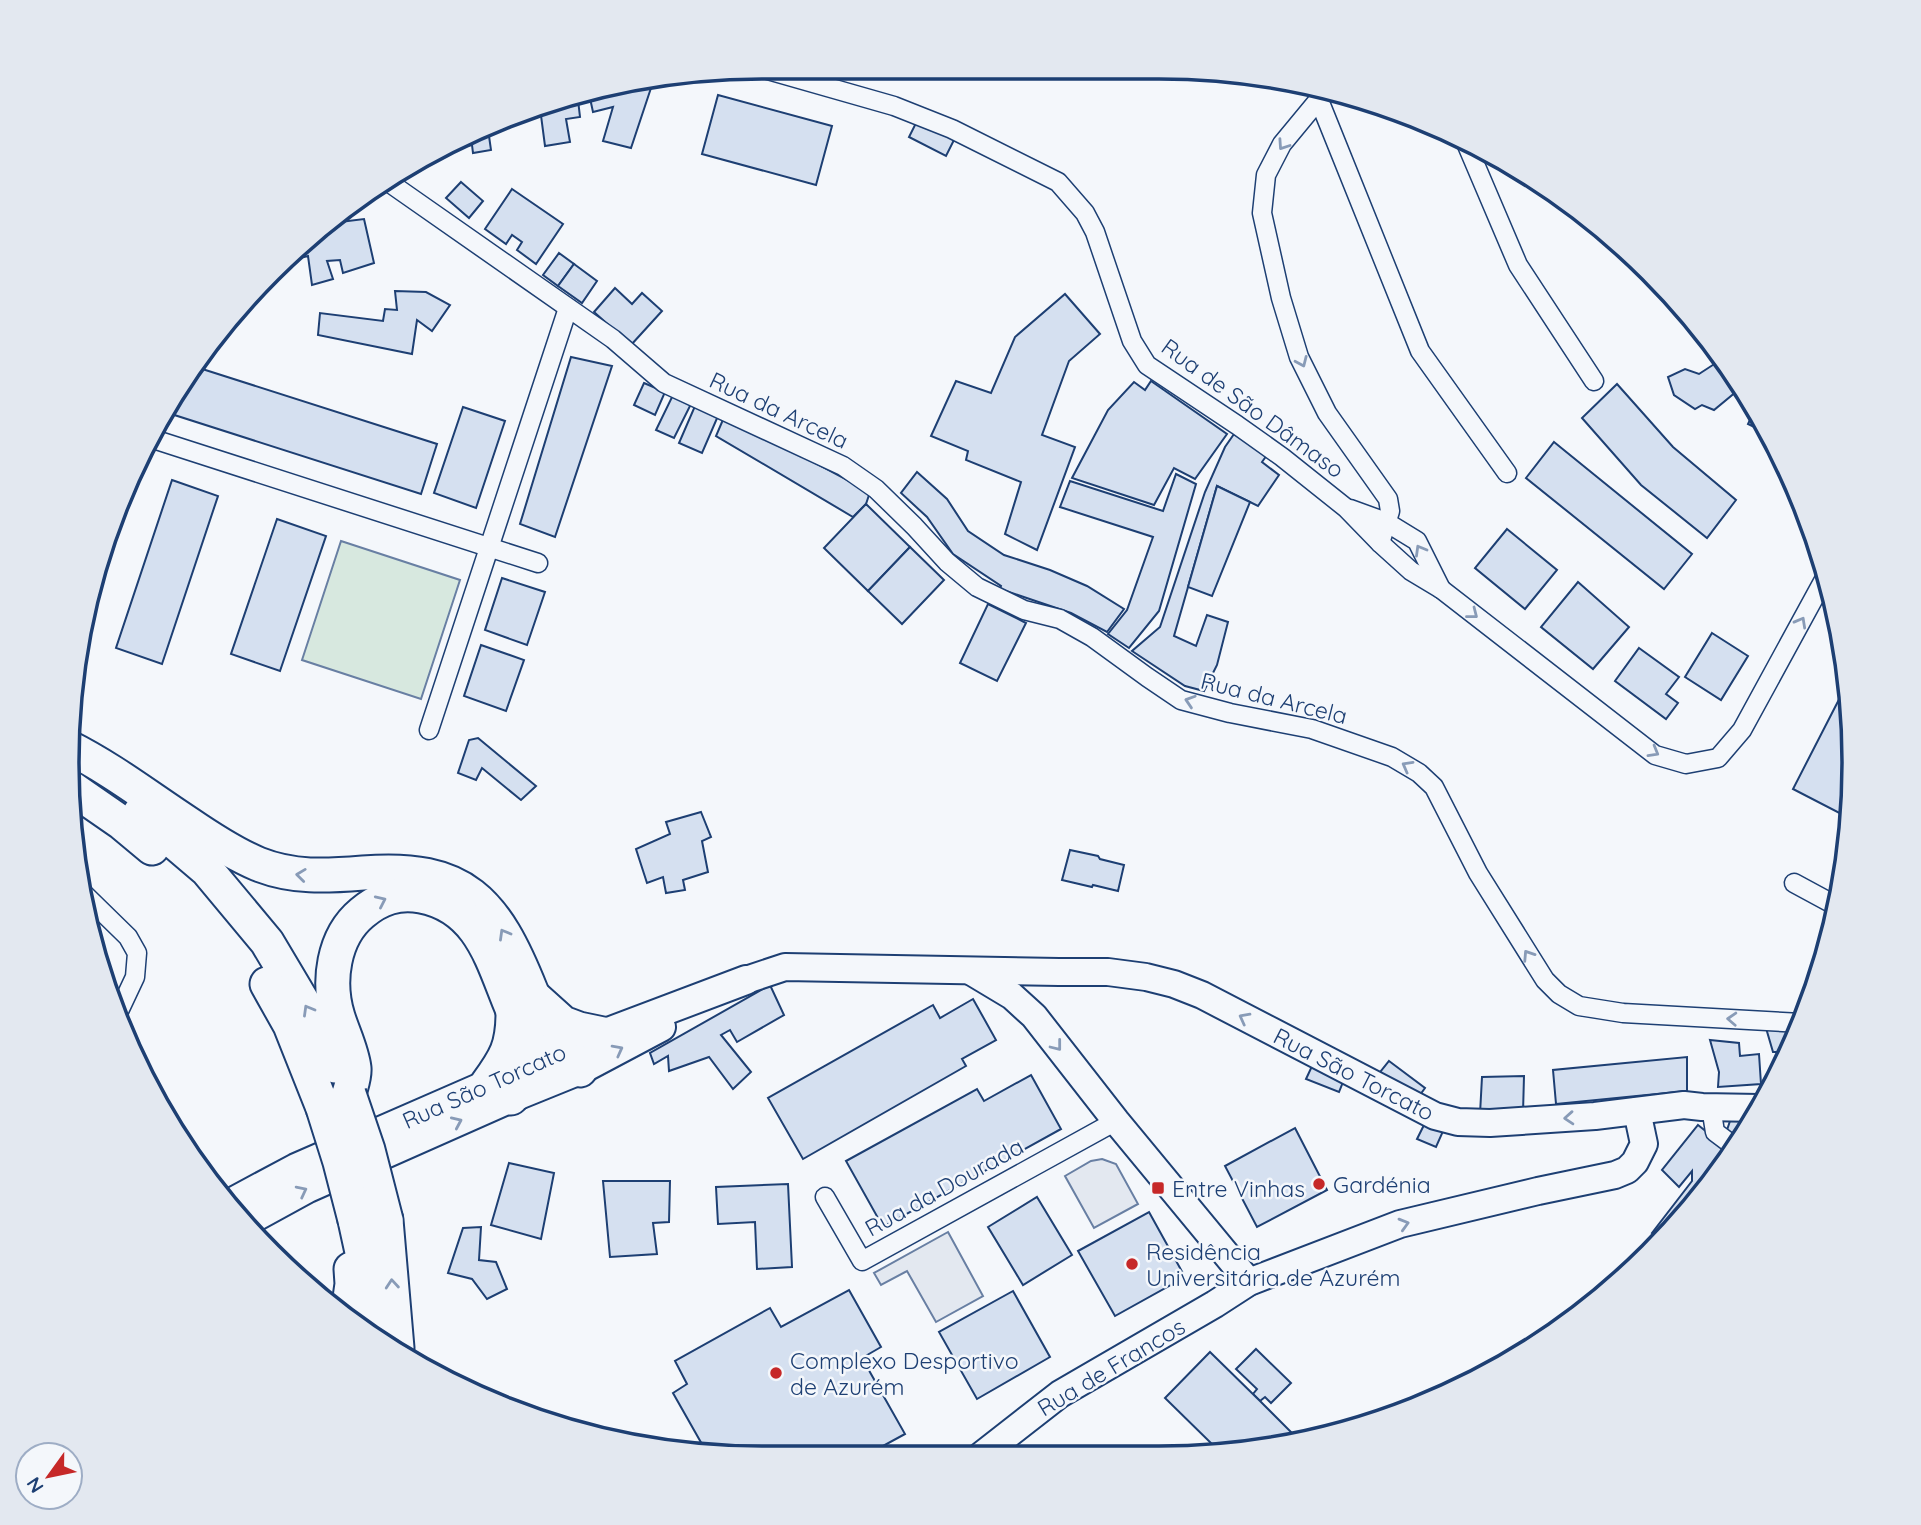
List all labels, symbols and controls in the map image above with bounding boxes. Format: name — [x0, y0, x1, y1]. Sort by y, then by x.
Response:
one-way arrow — [1278, 137, 1291, 150]
street label: Rua de São Dâmaso — [1156, 332, 1350, 484]
one-way arrow — [1294, 355, 1308, 368]
street label: Rua da Arcela — [705, 365, 853, 455]
one-way arrow — [1415, 544, 1428, 557]
one-way arrow — [1466, 606, 1478, 619]
one-way arrow — [1793, 617, 1806, 629]
street label: Rua da Arcela — [1198, 666, 1350, 730]
one-way arrow — [1184, 695, 1196, 709]
one-way arrow — [1646, 744, 1659, 757]
one-way arrow — [1401, 761, 1414, 774]
one-way arrow — [295, 867, 307, 882]
one-way arrow — [374, 896, 386, 910]
one-way arrow — [499, 929, 512, 941]
one-way arrow — [1523, 949, 1536, 962]
one-way arrow — [303, 1005, 316, 1018]
one-way arrow — [1727, 1012, 1738, 1027]
one-way arrow — [1239, 1013, 1251, 1026]
street label: Rua São Torcato — [1269, 1021, 1439, 1127]
street label: Rua São Torcato — [398, 1037, 570, 1135]
one-way arrow — [1049, 1038, 1062, 1051]
one-way arrow — [611, 1045, 624, 1058]
one-way arrow — [1564, 1110, 1575, 1125]
one-way arrow — [449, 1116, 462, 1130]
street label: Rua da Dourada — [860, 1131, 1028, 1243]
place label: Gardénia — [1333, 1170, 1431, 1199]
place label: Entre Vinhas — [1172, 1174, 1305, 1203]
marker: Gardénia — [1311, 1176, 1327, 1192]
marker: Entre Vinhas — [1150, 1180, 1166, 1196]
one-way arrow — [295, 1186, 307, 1200]
one-way arrow — [1398, 1217, 1410, 1232]
place label: Residência Universitária de Azurém — [1146, 1237, 1400, 1292]
marker: Residência Universitária de Azurém — [1124, 1256, 1140, 1272]
one-way arrow — [385, 1279, 400, 1290]
street label: Rua de Francos — [1032, 1312, 1190, 1422]
place label: Complexo Desportivo de Azurém — [790, 1346, 1019, 1401]
marker: Complexo Desportivo de Azurém — [768, 1365, 784, 1381]
north arrow — [14, 1441, 84, 1511]
text: N — [21, 1473, 49, 1498]

